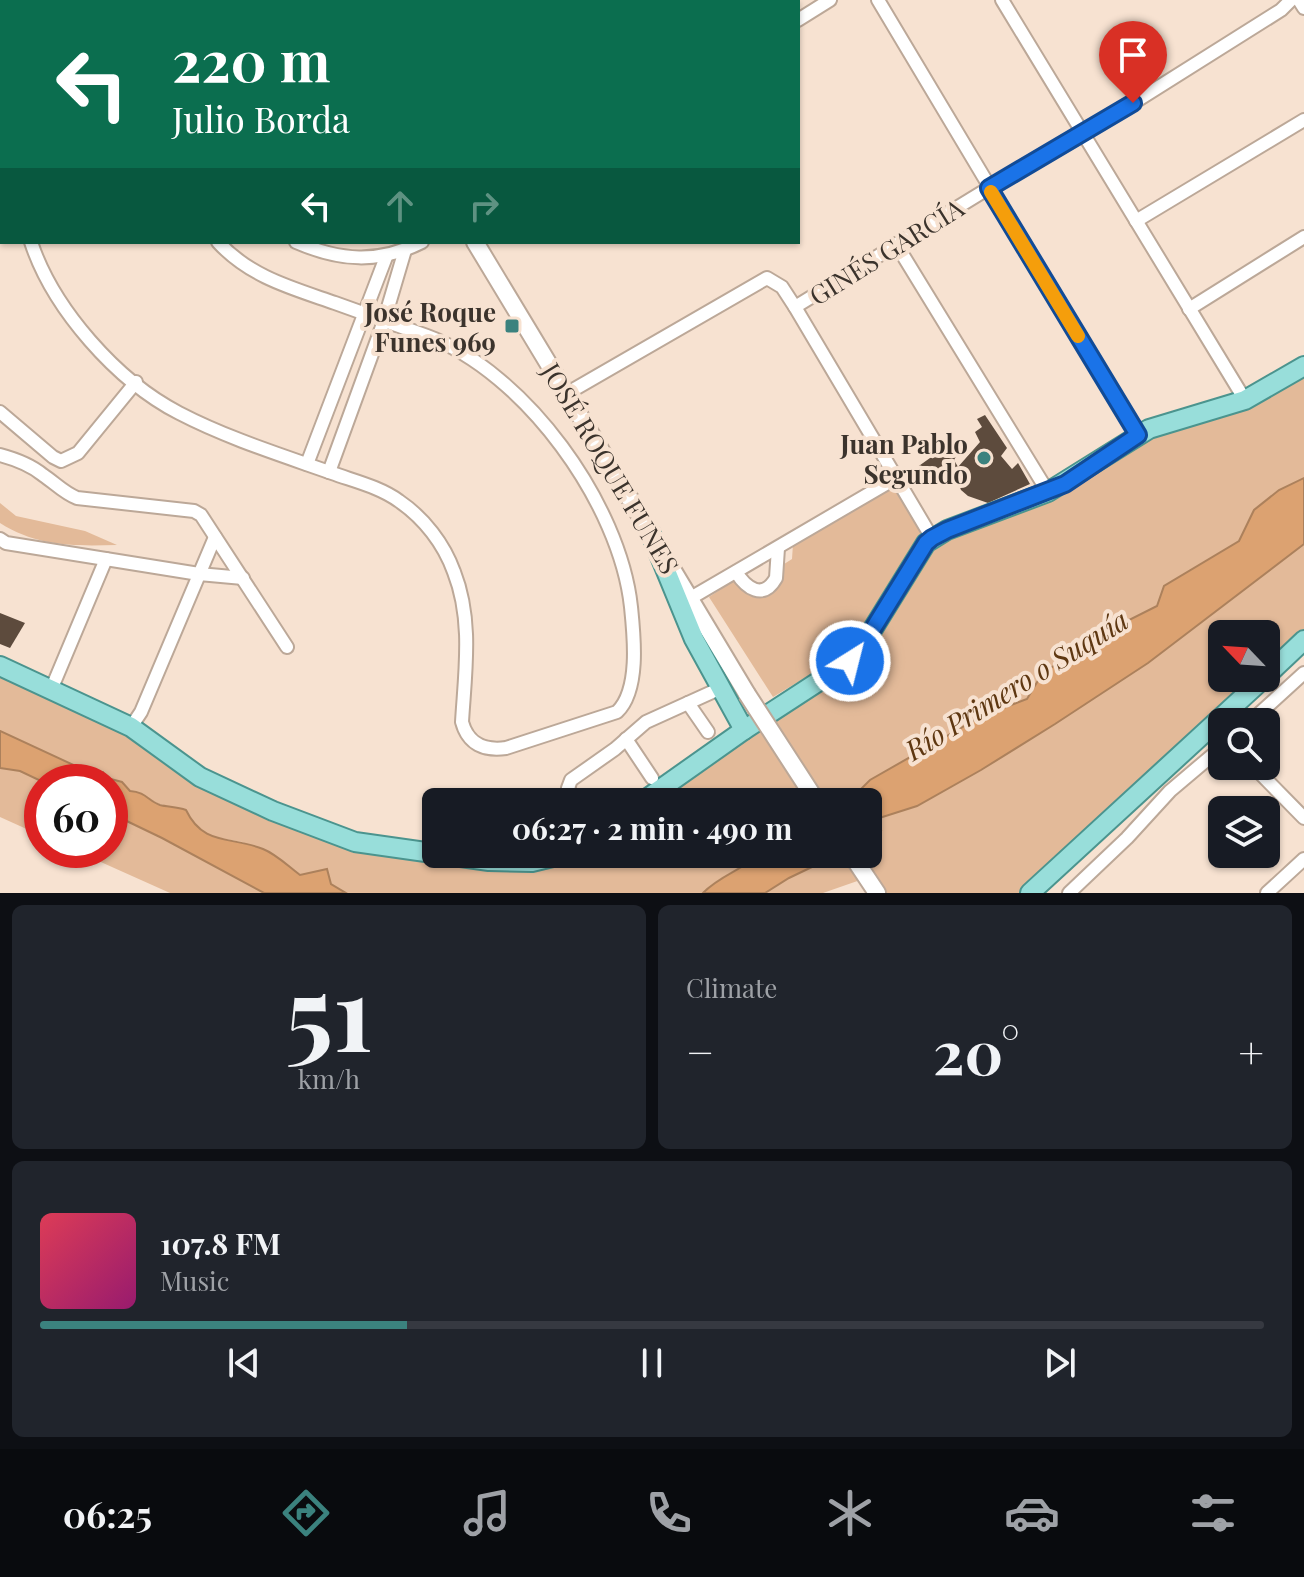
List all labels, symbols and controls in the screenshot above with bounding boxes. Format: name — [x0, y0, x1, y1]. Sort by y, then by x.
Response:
pin — [1099, 21, 1167, 103]
text: 220 m — [172, 22, 330, 97]
icon: left — [40, 32, 144, 136]
icon: arrive — [1111, 33, 1155, 77]
text: Julio Borda — [172, 94, 350, 142]
icon: left — [294, 184, 338, 228]
icon: ahead — [378, 184, 422, 228]
icon: right — [462, 184, 506, 228]
street label: GINÉS GARCÍA — [802, 189, 970, 312]
place label: José Roque Funes 969 — [363, 294, 496, 359]
marker: José Roque Funes 969 — [503, 317, 521, 335]
street label: JOSÉ ROQUE FUNES — [534, 355, 688, 580]
place label: Juan Pablo Segundo — [839, 426, 968, 491]
marker: Juan Pablo Segundo — [975, 449, 993, 467]
water label: Río Primero o Suquía — [896, 600, 1135, 768]
position arrow — [808, 619, 892, 703]
north arrow — [1208, 620, 1280, 692]
map controls — [1208, 620, 1280, 868]
button: search — [1208, 708, 1280, 780]
speed limit sign: 60 — [24, 764, 128, 868]
button: layers — [1208, 796, 1280, 868]
text: 06:27 · 2 min · 490 m — [512, 808, 792, 848]
text: 51 — [285, 939, 373, 1078]
text: Climate — [686, 970, 777, 1005]
text: 20° — [933, 1010, 1020, 1090]
text: − — [686, 1021, 714, 1080]
text: + — [1238, 1021, 1264, 1080]
text: km/h — [298, 1061, 360, 1096]
text: 107.8 FM — [160, 1223, 281, 1263]
text: Music — [160, 1263, 229, 1298]
icon: previous — [222, 1341, 266, 1385]
icon: pause — [630, 1341, 674, 1385]
icon: next — [1038, 1341, 1082, 1385]
icon: directions — [278, 1485, 334, 1541]
icon: music — [459, 1485, 515, 1541]
icon: phone — [641, 1485, 697, 1541]
icon: climate — [822, 1485, 878, 1541]
icon: car — [1004, 1485, 1060, 1541]
icon: filters — [1185, 1485, 1241, 1541]
text: 06:25 — [63, 1489, 152, 1537]

